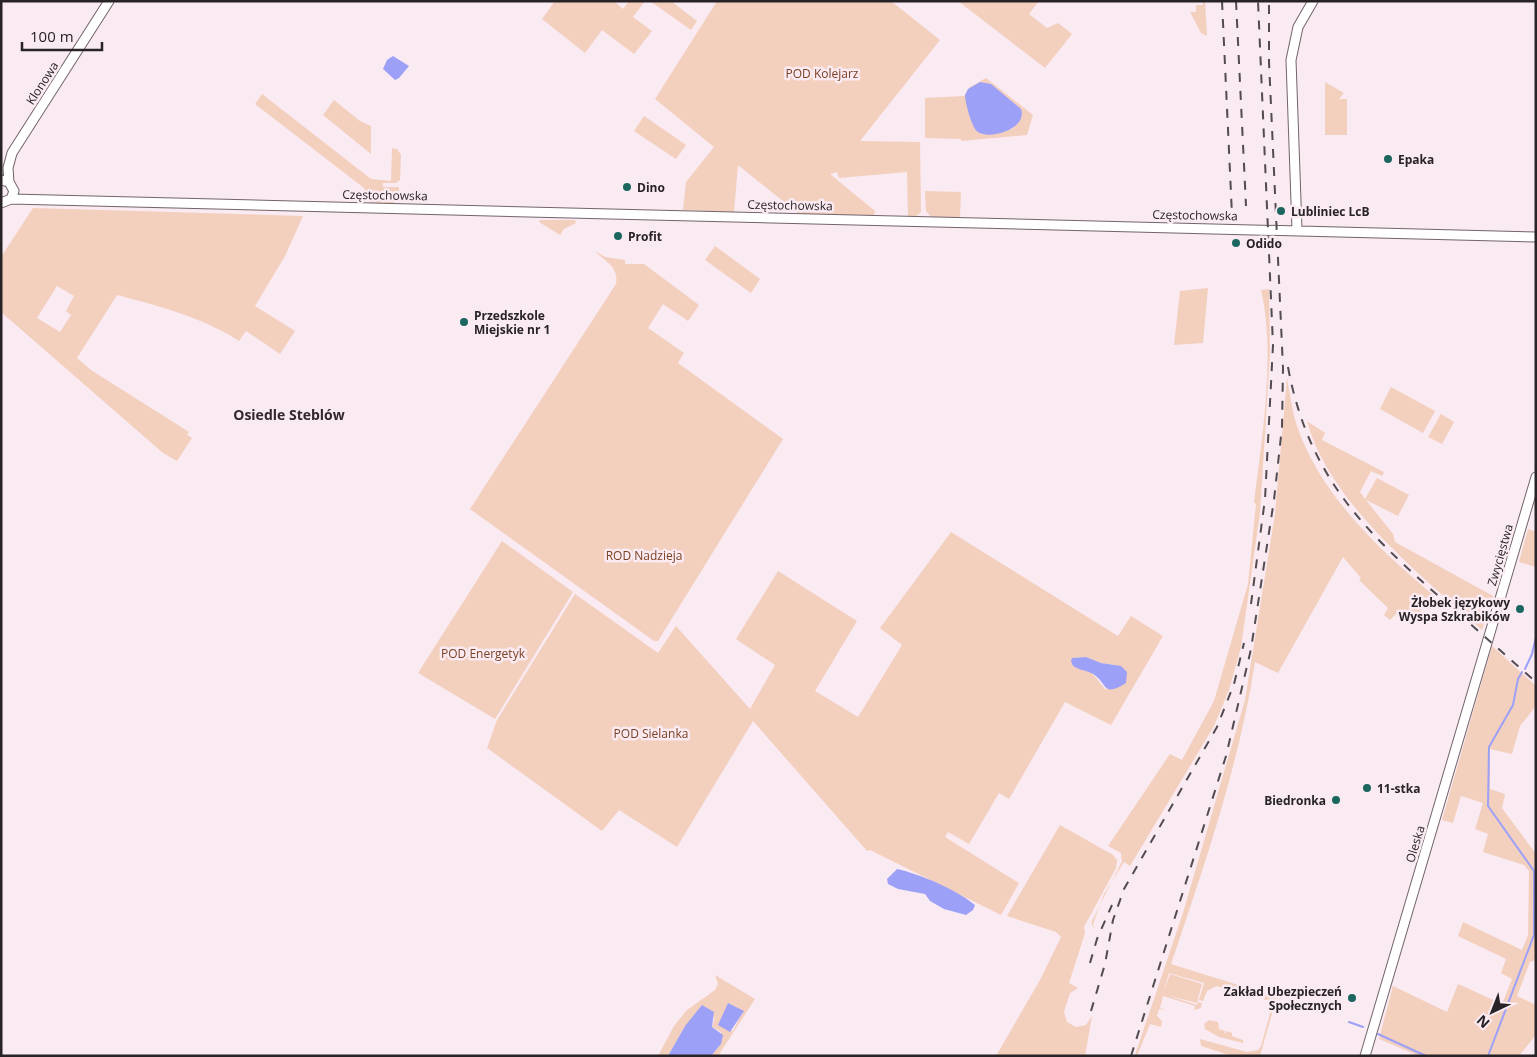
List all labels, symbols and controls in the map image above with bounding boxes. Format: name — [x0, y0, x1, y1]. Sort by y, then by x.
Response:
scale bar — [22, 20, 102, 52]
text: 100 m — [30, 26, 74, 46]
street label: Klonowa — [22, 58, 62, 108]
park label: POD Kolejarz — [786, 65, 859, 82]
place label: Epaka — [1398, 151, 1434, 168]
marker: Epaka — [1382, 153, 1394, 165]
place label: Dino — [637, 179, 665, 196]
marker: Dino — [621, 181, 633, 193]
street label: Częstochowska — [342, 186, 428, 204]
street label: Częstochowska — [747, 196, 833, 214]
place label: Lubliniec LcB — [1291, 203, 1370, 220]
marker: Lubliniec LcB — [1275, 205, 1287, 217]
street label: Częstochowska — [1152, 206, 1238, 224]
place label: Profit — [628, 228, 662, 245]
marker: Profit — [612, 230, 624, 242]
place label: Odido — [1246, 235, 1282, 252]
marker: Odido — [1230, 237, 1242, 249]
place label: Przedszkole Miejskie nr 1 — [474, 307, 550, 338]
marker: Przedszkole Miejskie nr 1 — [458, 316, 470, 328]
district label: Osiedle Steblów — [233, 405, 345, 424]
street label: Zwycięstwa — [1483, 522, 1517, 588]
park label: ROD Nadzieja — [606, 547, 682, 564]
place label: Żłobek językowy Wyspa Szkrabików — [1399, 594, 1511, 625]
marker: Żłobek językowy Wyspa Szkrabików — [1514, 603, 1526, 615]
park label: POD Energetyk — [441, 645, 526, 662]
park label: POD Sielanka — [614, 725, 688, 742]
place label: 11-stka — [1377, 780, 1420, 797]
marker: 11-stka — [1361, 782, 1373, 794]
place label: Biedronka — [1264, 792, 1326, 809]
marker: Biedronka — [1330, 794, 1342, 806]
street label: Oleska — [1401, 823, 1429, 865]
place label: Zakład Ubezpieczeń Społecznych — [1224, 983, 1342, 1014]
north arrow — [1467, 987, 1517, 1037]
marker: Zakład Ubezpieczeń Społecznych — [1346, 992, 1358, 1004]
text: N — [1472, 1011, 1493, 1033]

